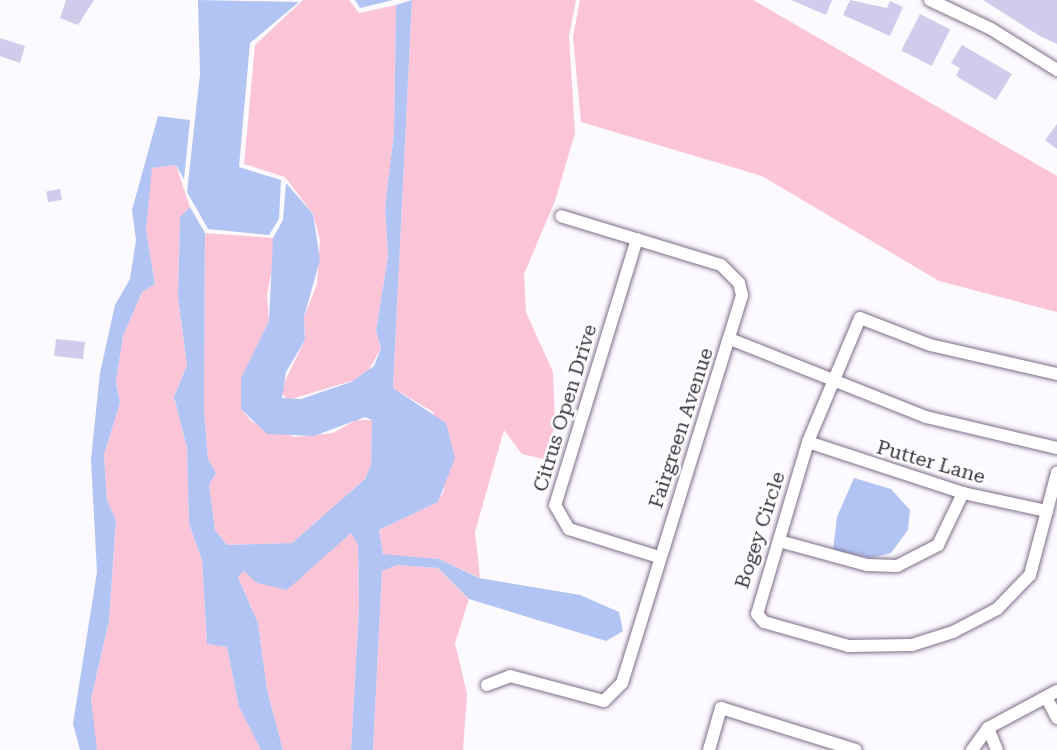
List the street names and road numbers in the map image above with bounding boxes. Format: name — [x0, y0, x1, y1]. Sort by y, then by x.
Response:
street label: Citrus Open Drive — [528, 321, 602, 495]
street label: Fairgreen Avenue — [644, 345, 718, 511]
street label: Putter Lane — [874, 435, 988, 489]
street label: Bogey Circle — [730, 469, 790, 591]

